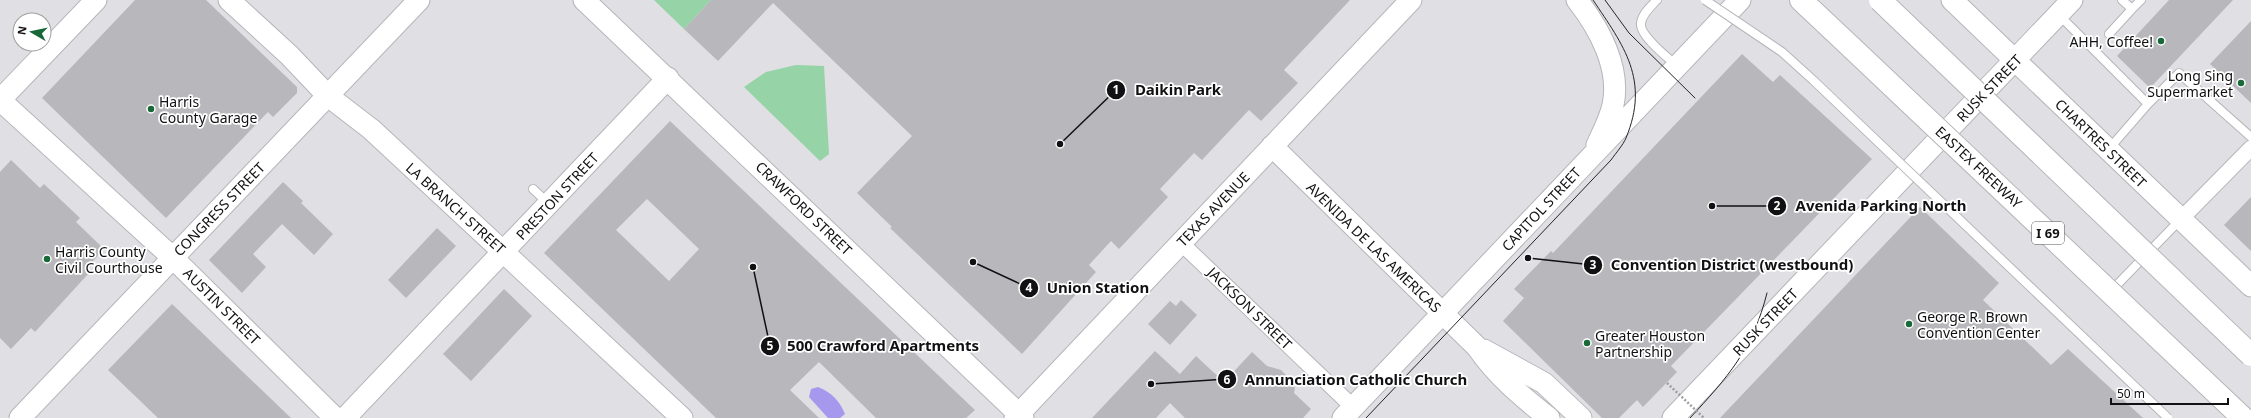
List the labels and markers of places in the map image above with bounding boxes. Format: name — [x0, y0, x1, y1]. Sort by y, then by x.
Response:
place label: AHH, Coffee! — [2069, 32, 2153, 51]
marker: AHH, Coffee! — [2156, 36, 2166, 46]
place label: Long Sing Supermarket — [2147, 66, 2233, 101]
callout: Daikin Park — [1106, 76, 1229, 103]
marker: Long Sing Supermarket — [2236, 78, 2246, 88]
place label: Harris County Garage — [159, 92, 257, 127]
marker: Harris County Garage — [146, 104, 156, 114]
callout: Avenida Parking North — [1767, 192, 1974, 219]
place label: Harris County Civil Courthouse — [55, 242, 163, 277]
callout: Convention District (westbound) — [1583, 251, 1862, 278]
marker: Harris County Civil Courthouse — [42, 254, 52, 264]
callout: Union Station — [1019, 274, 1158, 301]
place label: George R. Brown Convention Center — [1917, 307, 2040, 342]
marker: George R. Brown Convention Center — [1904, 319, 1914, 329]
place label: Greater Houston Partnership — [1595, 326, 1705, 361]
callout: 500 Crawford Apartments — [760, 332, 987, 359]
marker: Greater Houston Partnership — [1582, 338, 1592, 348]
callout: Annunciation Catholic Church — [1217, 366, 1475, 393]

